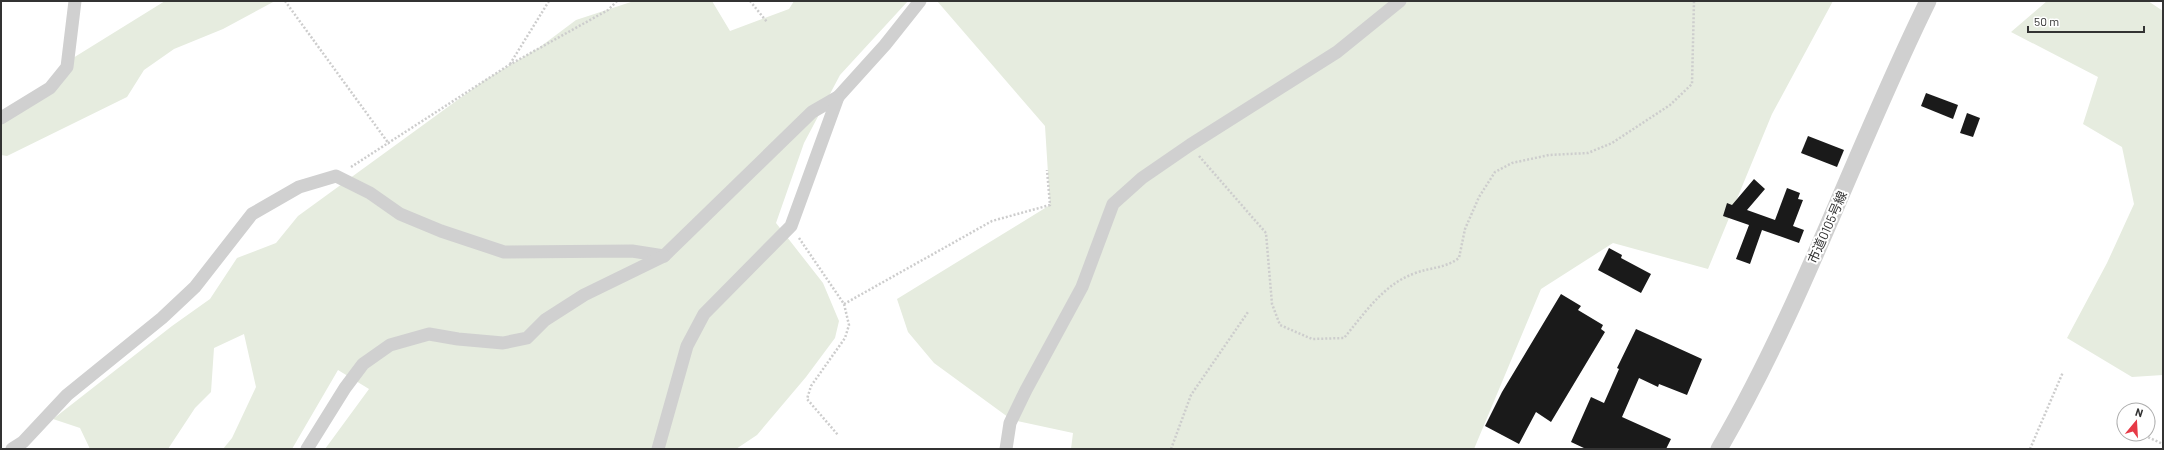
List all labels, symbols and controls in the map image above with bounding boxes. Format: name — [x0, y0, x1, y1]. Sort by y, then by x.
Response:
scale bar — [2028, 8, 2144, 34]
text: 50 m — [2034, 14, 2059, 28]
street label: 市道0105号線 — [1804, 188, 1850, 266]
north arrow — [2116, 402, 2156, 442]
text: N — [2134, 405, 2145, 419]

